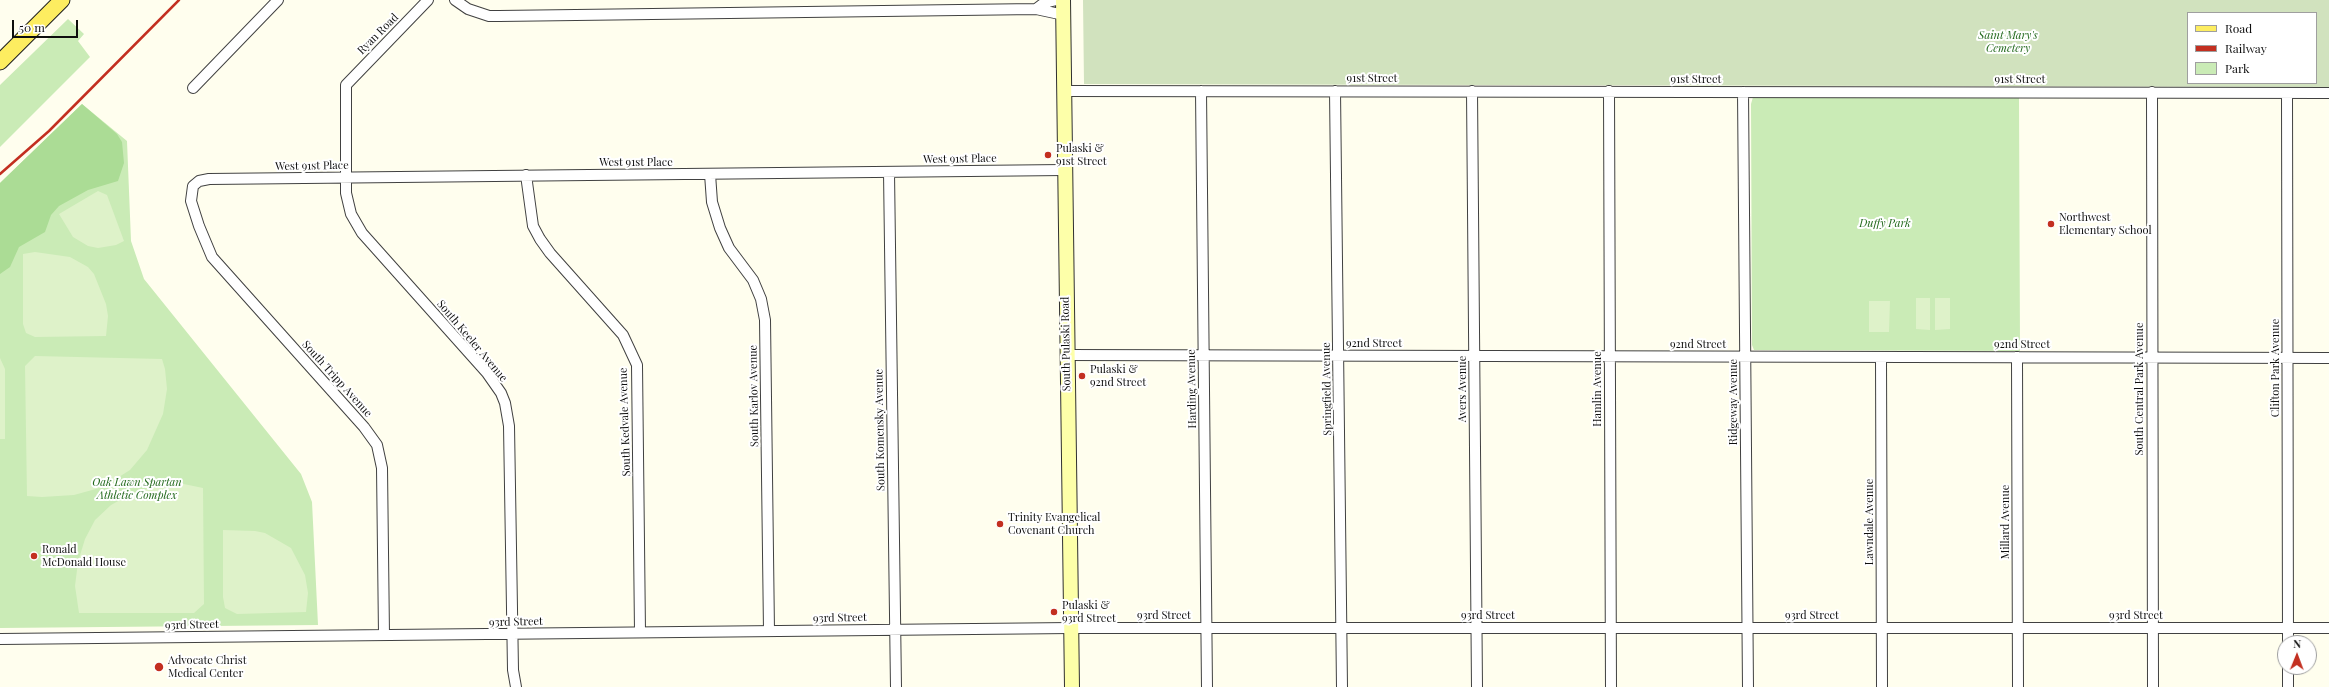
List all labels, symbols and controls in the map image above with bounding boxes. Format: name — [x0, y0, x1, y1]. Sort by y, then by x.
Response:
street label: Ryan Road — [355, 11, 401, 57]
scale bar — [14, 12, 80, 38]
legend — [2187, 12, 2317, 84]
text: 50 m — [19, 19, 45, 35]
text: Road — [2225, 20, 2252, 36]
park label: Saint Mary's Cemetery — [1978, 29, 2038, 55]
text: Railway — [2225, 40, 2267, 56]
text: Park — [2225, 60, 2250, 76]
street label: 91st Street — [1347, 72, 1397, 86]
street label: 91st Street — [1671, 73, 1721, 87]
street label: 91st Street — [1995, 73, 2045, 87]
place label: Pulaski & 91st Street — [1056, 142, 1107, 168]
marker: Pulaski & 91st Street — [1043, 150, 1053, 160]
street label: West 91st Place — [923, 152, 997, 166]
street label: West 91st Place — [599, 156, 673, 170]
street label: West 91st Place — [275, 159, 349, 173]
place label: Northwest Elementary School — [2059, 211, 2152, 237]
park label: Duffy Park — [1859, 217, 1911, 231]
marker: Northwest Elementary School — [2046, 219, 2056, 229]
street label: South Pulaski Road — [1059, 296, 1073, 392]
street label: South Keeler Avenue — [434, 298, 510, 384]
street label: Clifton Park Avenue — [2269, 319, 2283, 417]
street label: South Central Park Avenue — [2133, 323, 2147, 455]
street label: 92nd Street — [1346, 337, 1402, 351]
street label: South Tripp Avenue — [299, 338, 375, 420]
street label: 92nd Street — [1670, 338, 1726, 352]
street label: 92nd Street — [1994, 338, 2050, 352]
street label: Springfield Avenue — [1320, 342, 1334, 436]
street label: South Karlov Avenue — [747, 345, 761, 447]
street label: Harding Avenue — [1185, 349, 1199, 429]
street label: Hamlin Avenue — [1591, 351, 1605, 427]
street label: Avers Avenue — [1456, 356, 1470, 422]
street label: Ridgeway Avenue — [1727, 359, 1741, 445]
place label: Pulaski & 92nd Street — [1090, 363, 1146, 389]
street label: South Kedvale Avenue — [617, 367, 633, 477]
street label: South Komensky Avenue — [872, 369, 888, 491]
marker: Pulaski & 92nd Street — [1077, 371, 1087, 381]
park label: Oak Lawn Spartan Athletic Complex — [92, 476, 182, 502]
street label: Lawndale Avenue — [1863, 479, 1877, 565]
street label: Millard Avenue — [1999, 485, 2013, 559]
place label: Trinity Evangelical Covenant Church — [1008, 511, 1100, 537]
marker: Trinity Evangelical Covenant Church — [995, 519, 1005, 529]
place label: Ronald McDonald House — [42, 543, 126, 569]
marker: Ronald McDonald House — [29, 551, 39, 561]
place label: Pulaski & 93rd Street — [1062, 599, 1116, 625]
marker: Pulaski & 93rd Street — [1049, 607, 1059, 617]
street label: 93rd Street — [1137, 609, 1191, 623]
street label: 93rd Street — [1461, 609, 1515, 623]
street label: 93rd Street — [1785, 609, 1839, 623]
street label: 93rd Street — [2109, 609, 2163, 623]
street label: 93rd Street — [813, 611, 867, 625]
street label: 93rd Street — [489, 615, 543, 629]
street label: 93rd Street — [165, 618, 219, 632]
north arrow — [2277, 635, 2317, 675]
text: N — [2293, 636, 2301, 651]
place label: Advocate Christ Medical Center — [168, 654, 247, 680]
marker: Advocate Christ Medical Center — [153, 661, 165, 673]

